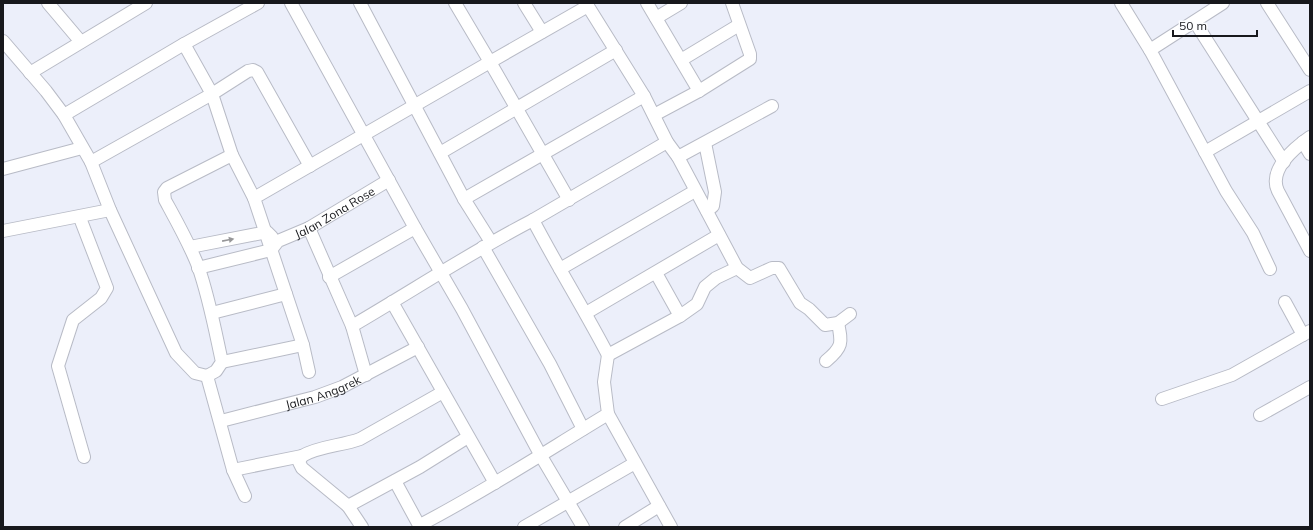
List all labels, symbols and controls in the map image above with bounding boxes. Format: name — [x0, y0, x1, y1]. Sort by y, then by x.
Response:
scale bar — [1173, 12, 1257, 38]
text: 50 m — [1179, 18, 1207, 33]
street label: Jalan Zona Rose — [292, 183, 377, 241]
one-way arrow — [222, 236, 234, 242]
street label: Jalan Anggrek — [284, 371, 364, 412]

